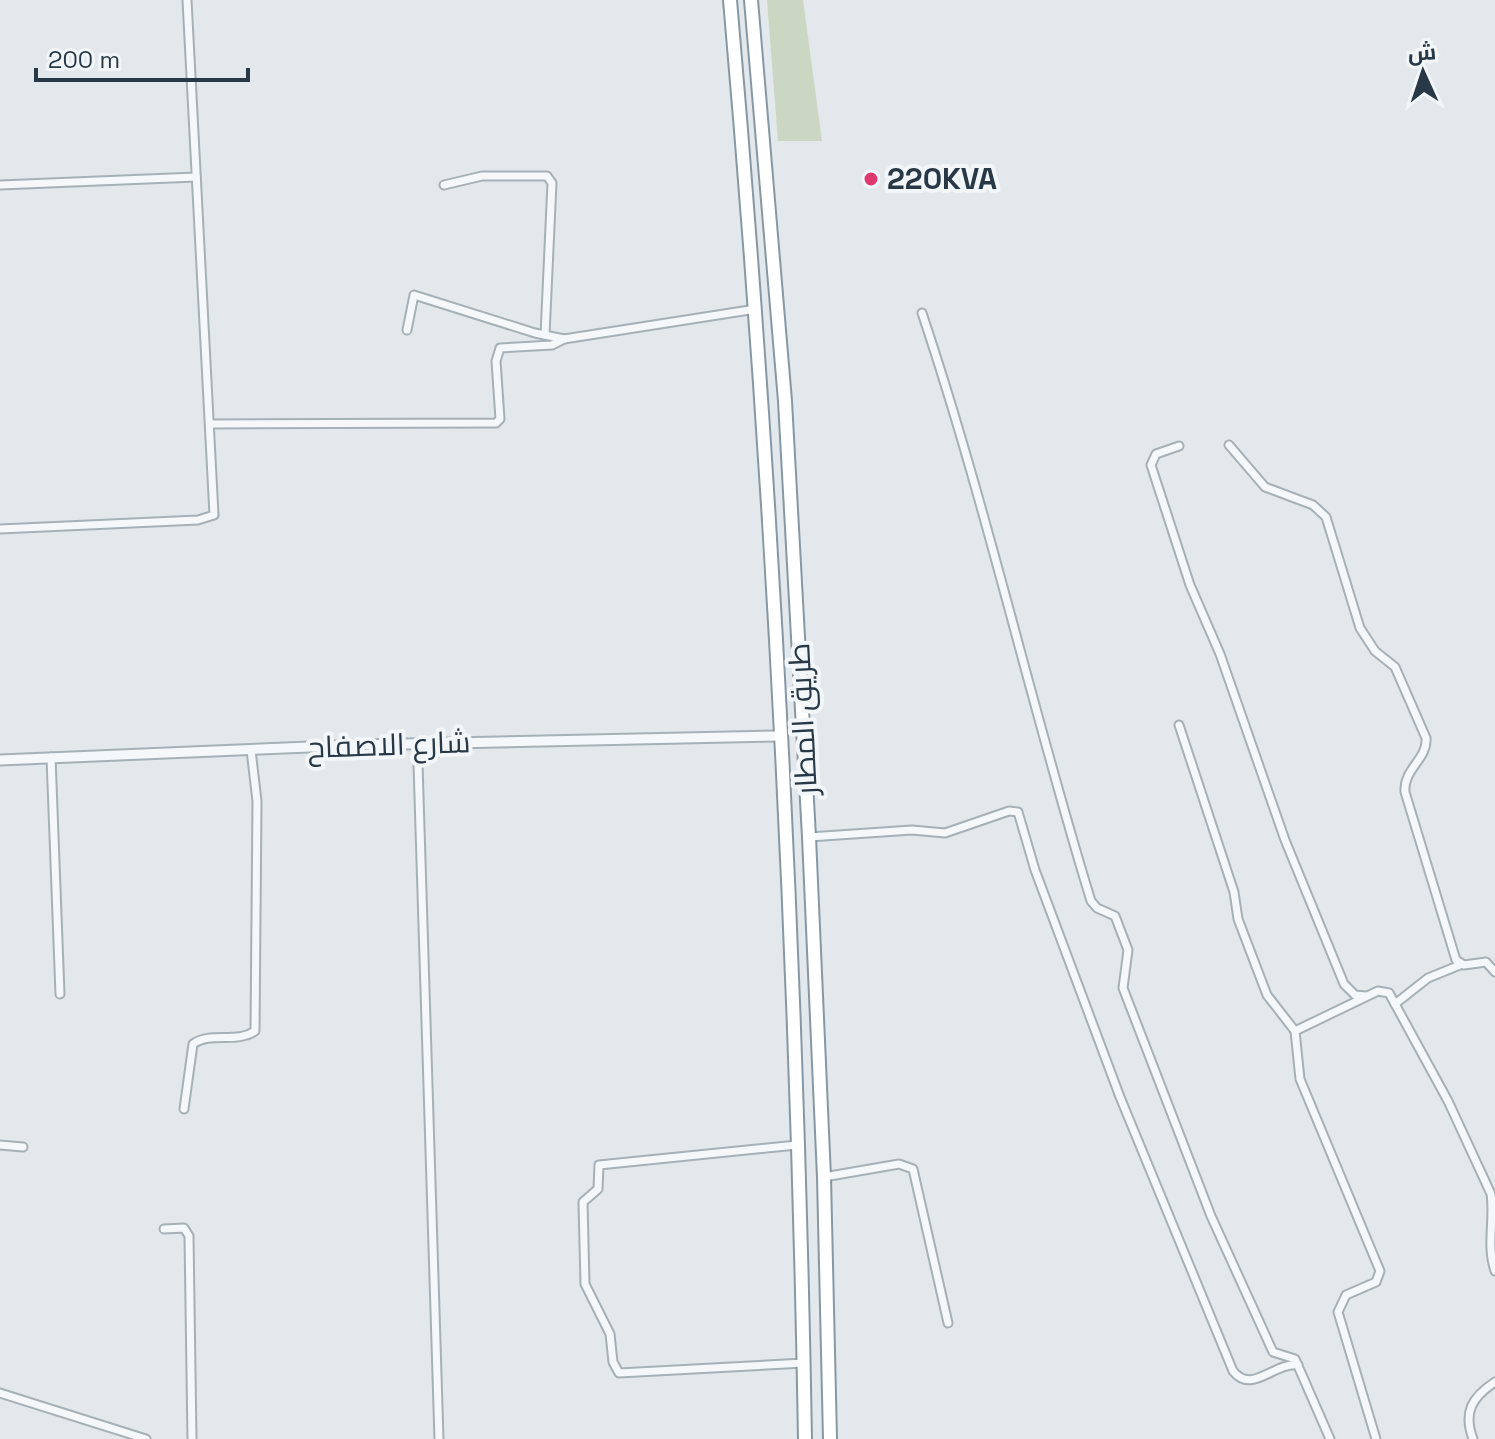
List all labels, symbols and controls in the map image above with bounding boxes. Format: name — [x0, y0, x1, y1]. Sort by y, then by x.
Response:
scale bar — [36, 32, 248, 82]
north arrow — [1383, 32, 1463, 112]
text: ش — [1407, 37, 1437, 67]
text: 200 m — [48, 44, 120, 75]
place label: 220KVA — [887, 159, 997, 198]
marker: 220KVA — [862, 170, 880, 188]
street label: طريق المطار — [779, 642, 826, 798]
street label: شارع الاصفاح — [307, 722, 471, 768]

